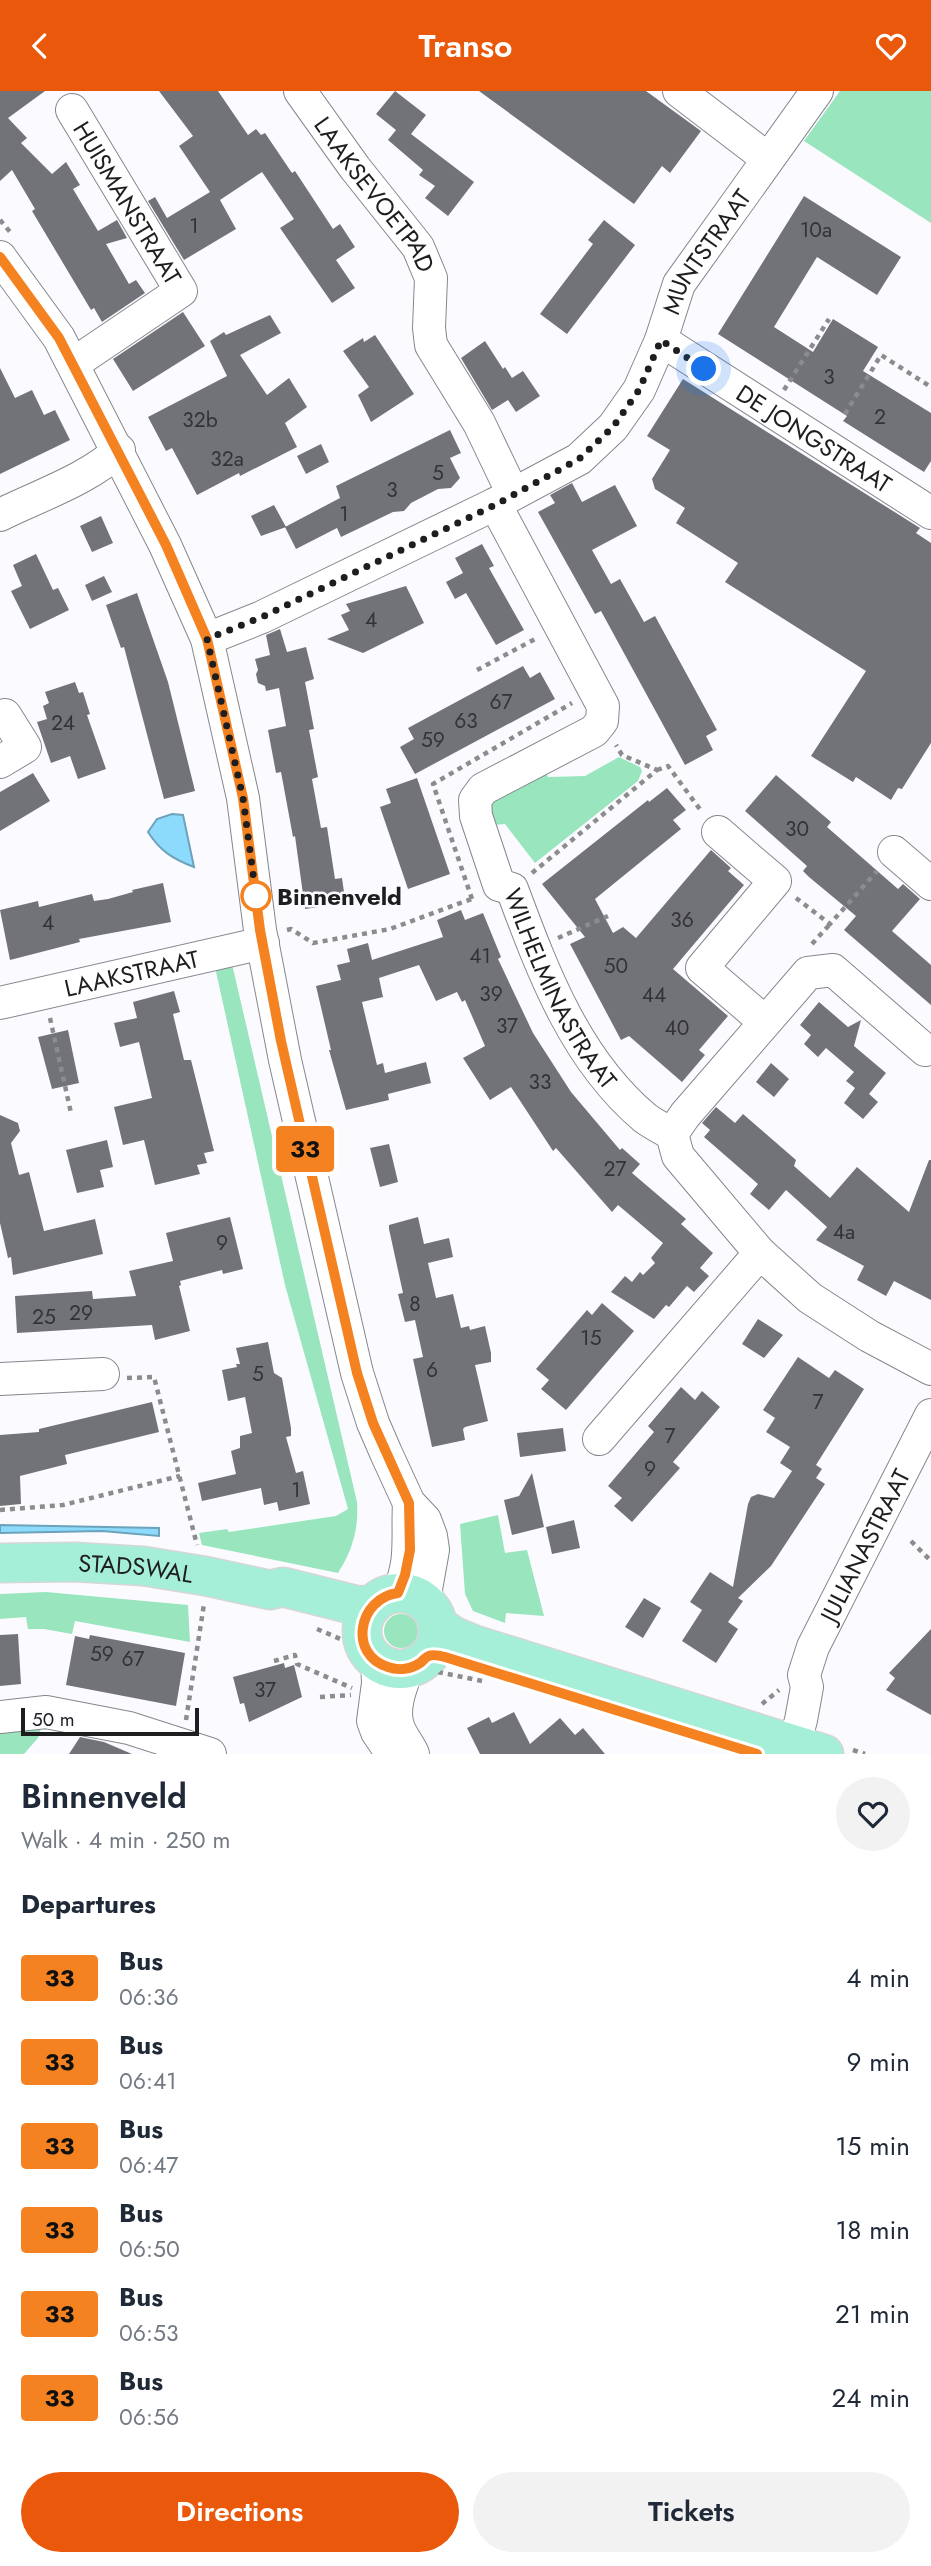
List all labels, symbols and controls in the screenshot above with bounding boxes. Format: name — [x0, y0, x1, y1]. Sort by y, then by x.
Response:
text: Transo — [419, 23, 512, 69]
icon: back — [21, 27, 59, 65]
icon: heart — [872, 27, 910, 65]
street label: LAAKSEVOETPAD — [306, 109, 444, 277]
street label: HUISMANSTRAAT — [65, 114, 190, 291]
street label: MUNTSTRAAT — [653, 182, 759, 319]
house number: 1 — [189, 211, 199, 241]
house number: 10a — [800, 215, 832, 245]
your location — [686, 351, 721, 386]
house number: 3 — [823, 362, 835, 392]
street label: DE JONGSTRAAT — [730, 375, 899, 501]
house number: 2 — [874, 402, 886, 432]
house number: 32b — [182, 405, 218, 435]
house number: 32a — [210, 444, 244, 474]
house number: 5 — [432, 458, 444, 488]
house number: 3 — [386, 475, 398, 505]
house number: 1 — [339, 499, 349, 529]
house number: 4 — [365, 605, 377, 635]
house number: 67 — [489, 687, 513, 717]
house number: 63 — [454, 706, 478, 736]
house number: 24 — [51, 708, 75, 738]
house number: 59 — [421, 725, 445, 755]
house number: 30 — [785, 814, 809, 844]
place label: Binnenveld — [277, 879, 402, 914]
marker: Binnenveld — [241, 881, 271, 911]
street label: WILHELMINASTRAAT — [496, 883, 626, 1096]
house number: 36 — [670, 905, 694, 935]
house number: 4 — [42, 908, 54, 938]
street label: LAAKSTRAAT — [61, 941, 202, 1005]
house number: 41 — [469, 941, 491, 971]
house number: 50 — [604, 951, 628, 981]
house number: 39 — [479, 979, 503, 1009]
house number: 44 — [642, 980, 666, 1010]
house number: 37 — [496, 1011, 518, 1041]
house number: 40 — [665, 1013, 689, 1043]
house number: 33 — [529, 1067, 551, 1097]
line badge: 33 — [274, 1126, 336, 1172]
text: 33 — [290, 1131, 320, 1166]
house number: 27 — [604, 1154, 626, 1184]
house number: 4a — [833, 1217, 855, 1247]
house number: 9 — [216, 1228, 228, 1258]
house number: 8 — [409, 1289, 421, 1319]
house number: 29 — [69, 1298, 93, 1328]
house number: 25 — [32, 1302, 56, 1332]
house number: 15 — [580, 1323, 602, 1353]
house number: 6 — [426, 1355, 438, 1385]
house number: 5 — [252, 1359, 264, 1389]
house number: 7 — [812, 1387, 824, 1417]
house number: 7 — [664, 1421, 676, 1451]
house number: 9 — [644, 1454, 656, 1484]
street label: JULIANASTRAAT — [810, 1463, 918, 1630]
house number: 1 — [291, 1475, 301, 1505]
street label: STADSWAL — [77, 1545, 196, 1591]
house number: 59 — [90, 1639, 114, 1669]
house number: 67 — [121, 1644, 145, 1674]
house number: 37 — [254, 1675, 276, 1705]
scale bar — [21, 1705, 200, 1737]
text: 50 m — [32, 1706, 75, 1733]
text: Binnenveld — [21, 1773, 187, 1820]
button: heart — [836, 1777, 910, 1851]
text: Walk · 4 min · 250 m — [21, 1823, 230, 1857]
text: Departures — [21, 1885, 156, 1923]
text: Bus — [119, 1942, 163, 1980]
text: 4 min — [846, 1959, 910, 1997]
text: 33 — [45, 1960, 74, 1995]
text: 06:36 — [119, 1980, 179, 2014]
text: Bus — [119, 2026, 163, 2064]
text: 9 min — [847, 2043, 910, 2081]
text: 33 — [45, 2044, 74, 2079]
text: 06:41 — [119, 2064, 177, 2098]
text: Bus — [119, 2110, 163, 2148]
text: 15 min — [835, 2127, 910, 2165]
text: 33 — [45, 2128, 74, 2163]
text: 06:47 — [119, 2148, 178, 2182]
text: Bus — [119, 2194, 163, 2232]
text: 18 min — [836, 2211, 910, 2249]
text: 33 — [45, 2212, 74, 2247]
text: 06:50 — [119, 2232, 180, 2266]
text: Bus — [119, 2278, 163, 2316]
text: 21 min — [835, 2295, 910, 2333]
text: 33 — [45, 2296, 74, 2331]
text: 06:53 — [119, 2316, 178, 2350]
text: Bus — [119, 2362, 163, 2400]
text: 24 min — [832, 2379, 910, 2417]
text: 33 — [45, 2380, 74, 2415]
text: 06:56 — [119, 2400, 179, 2434]
button: Directions — [21, 2472, 459, 2552]
button: Tickets — [473, 2472, 910, 2552]

